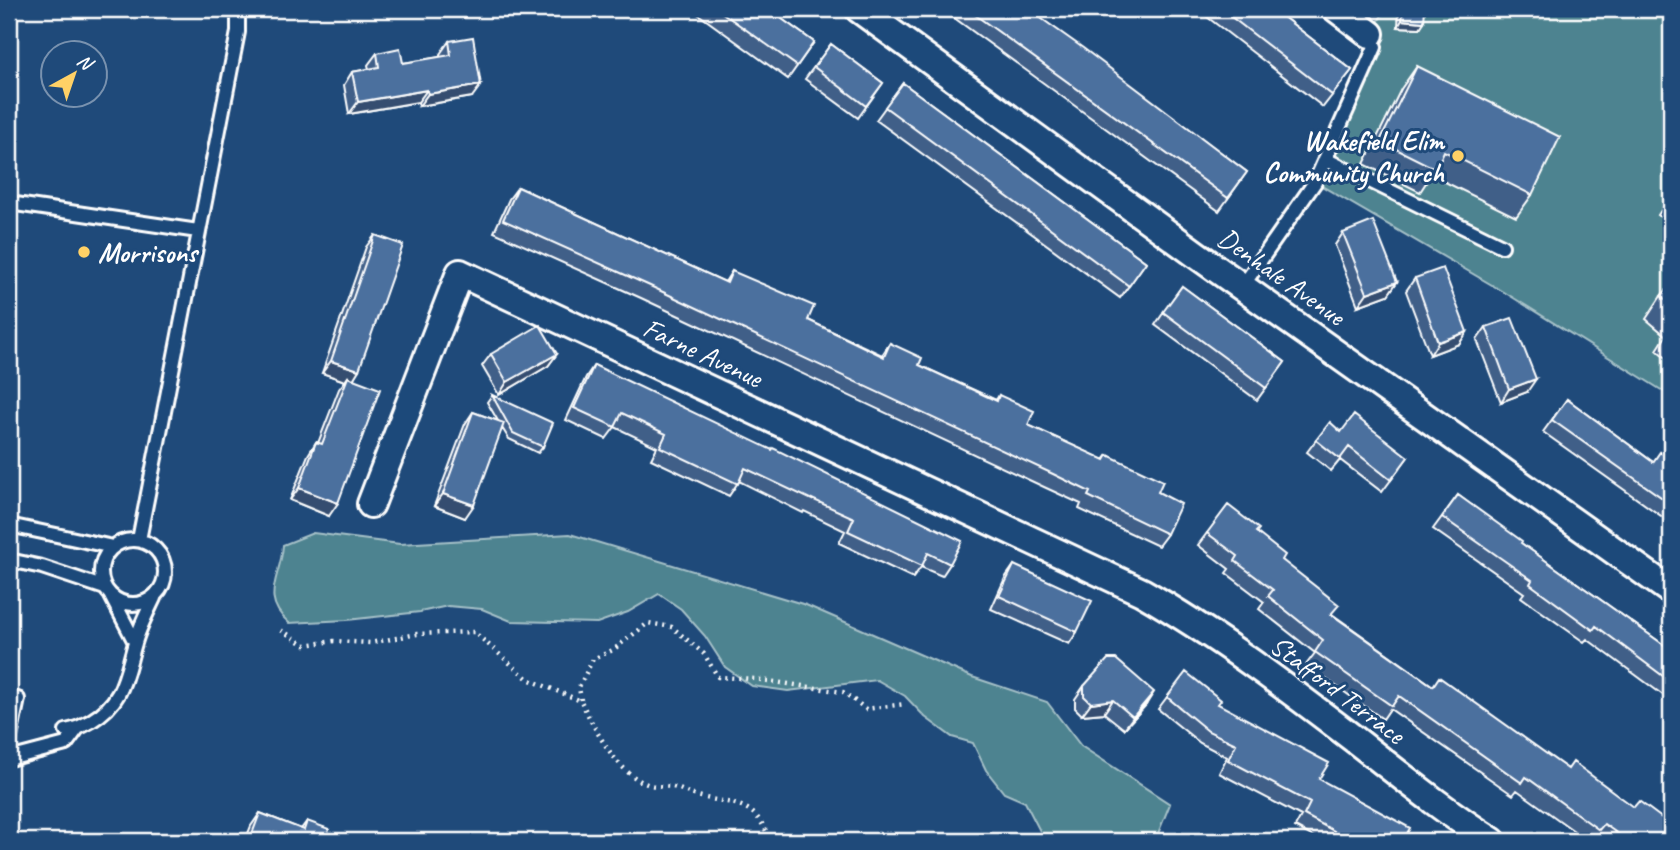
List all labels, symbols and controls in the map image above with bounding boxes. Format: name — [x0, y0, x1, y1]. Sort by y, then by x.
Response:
north arrow — [38, 38, 108, 108]
text: N — [72, 49, 99, 77]
place label: Wakefield Elim Community Church — [1263, 123, 1446, 191]
marker: Wakefield Elim Community Church — [1450, 148, 1466, 164]
street label: Denhale Avenue — [1211, 220, 1354, 334]
place label: Morrisons — [98, 235, 200, 270]
marker: Morrisons — [76, 244, 92, 260]
street label: Farne Avenue — [638, 310, 769, 396]
street label: Stafford Terrace — [1263, 627, 1413, 753]

